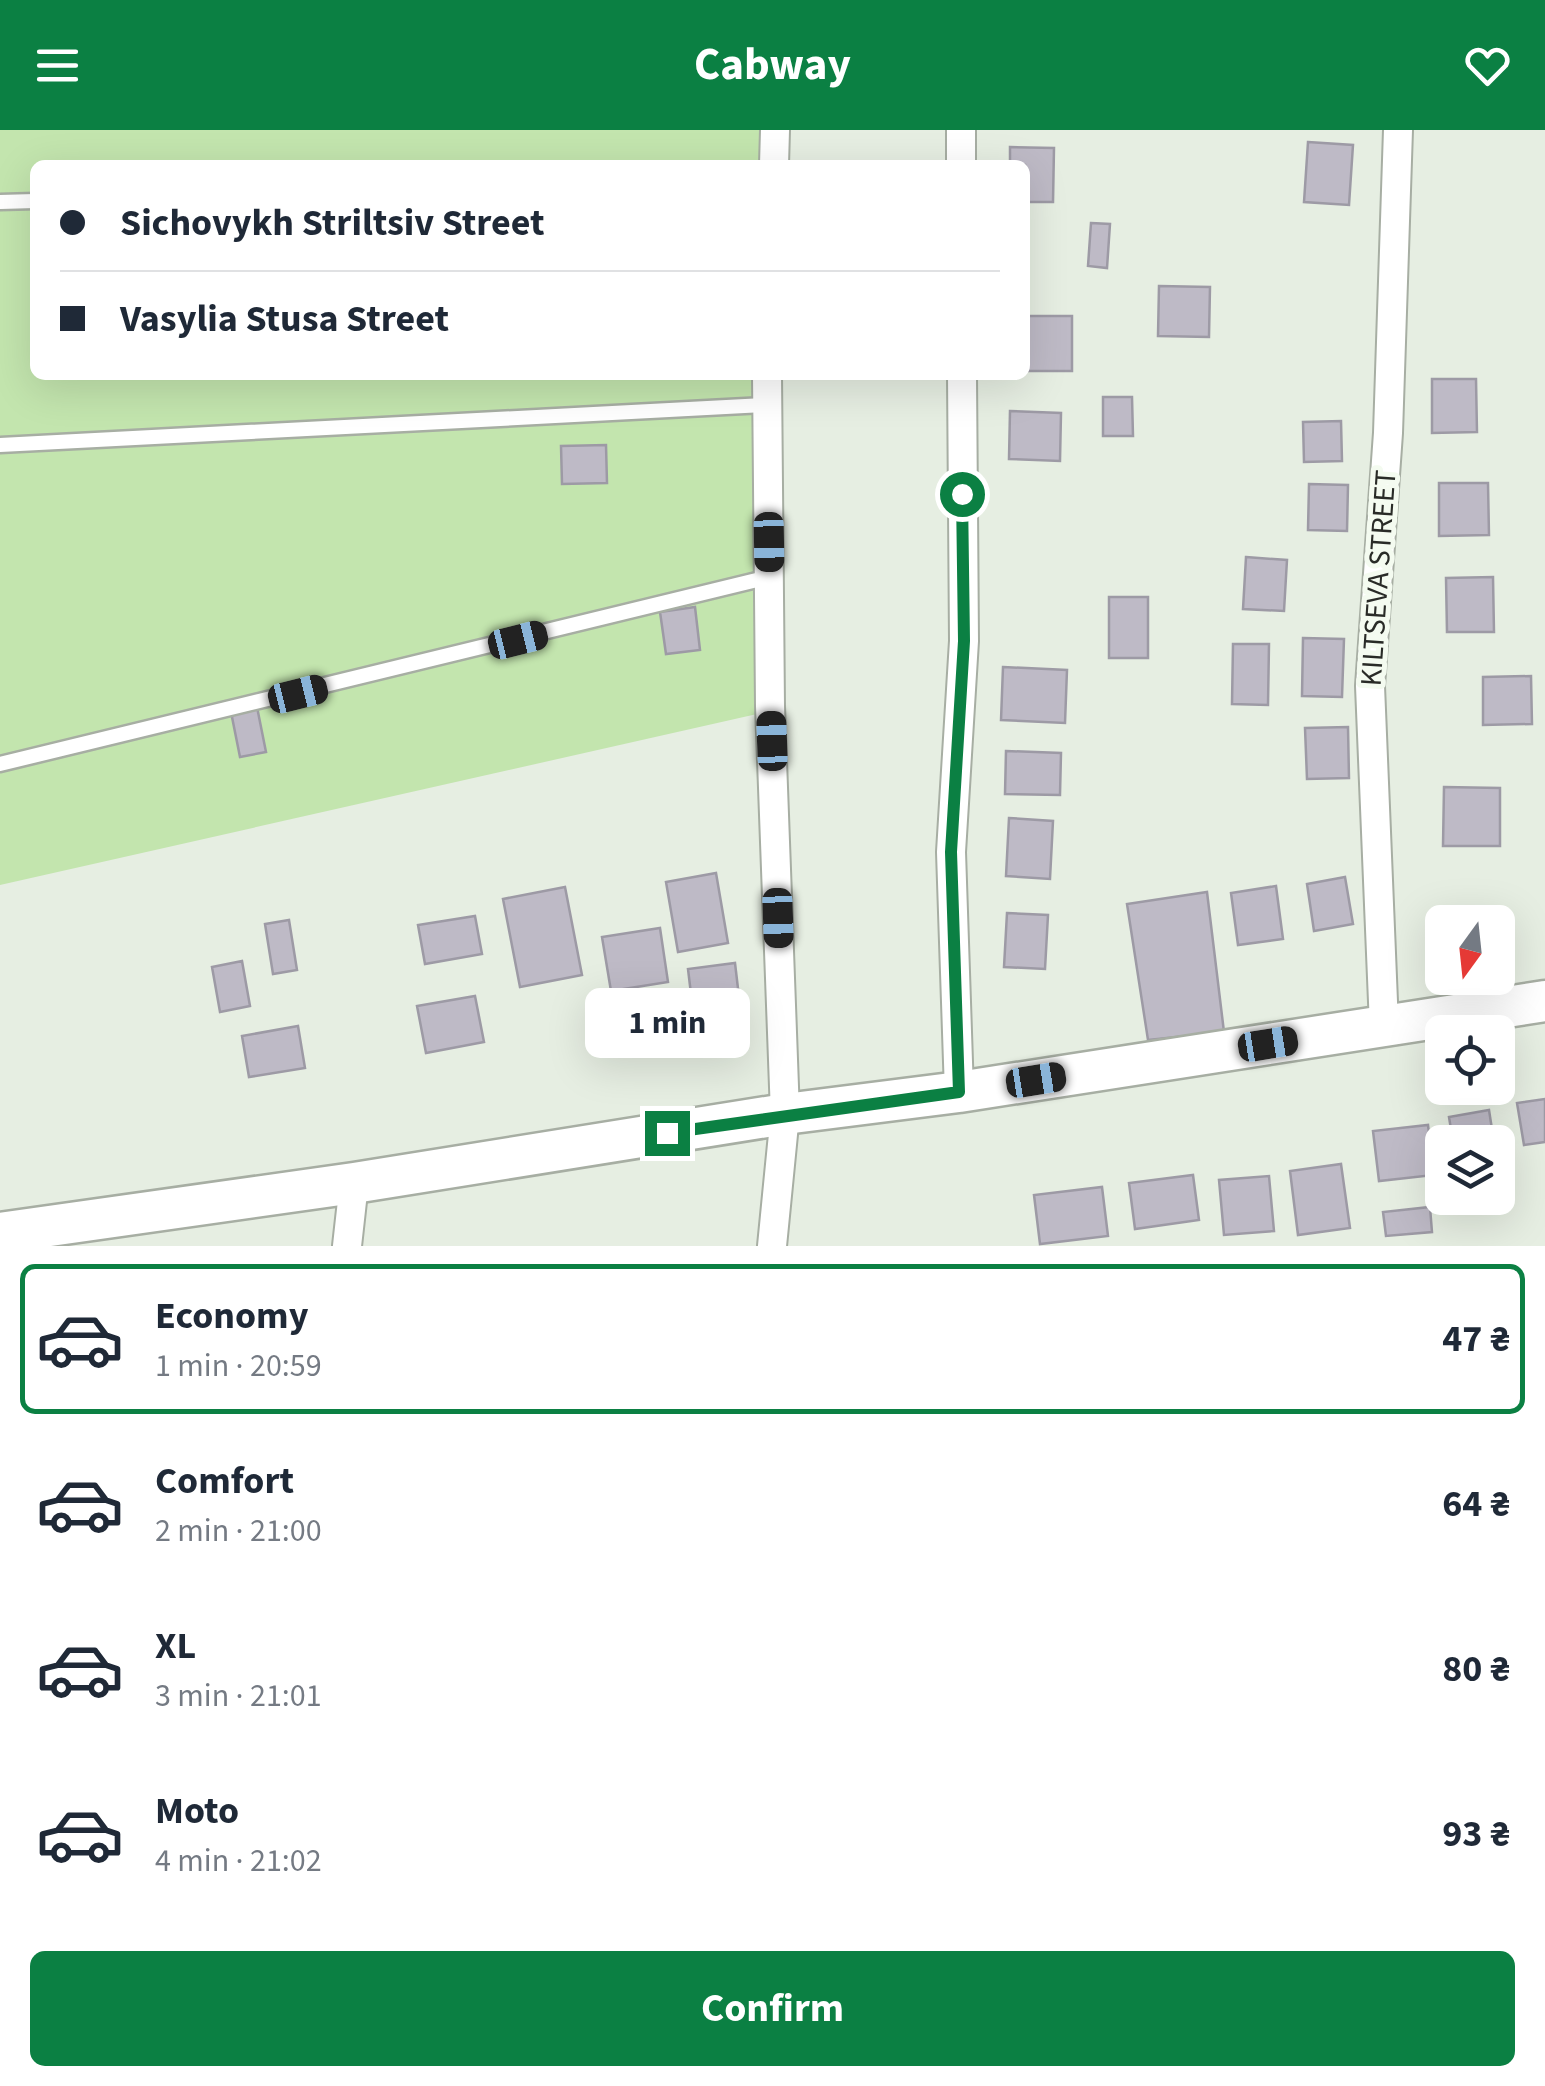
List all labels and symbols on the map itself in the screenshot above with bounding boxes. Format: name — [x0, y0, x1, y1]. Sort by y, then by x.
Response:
street label: KILTSEVA STREET — [1349, 469, 1408, 688]
route start — [940, 472, 985, 517]
car — [753, 512, 785, 572]
car — [485, 618, 551, 662]
car — [265, 672, 331, 716]
car — [756, 710, 788, 772]
car — [762, 887, 794, 949]
north arrow — [1425, 905, 1515, 995]
callout: 1 min — [584, 988, 750, 1058]
car — [1236, 1024, 1300, 1064]
car — [1004, 1060, 1068, 1100]
route end — [645, 1111, 690, 1156]

